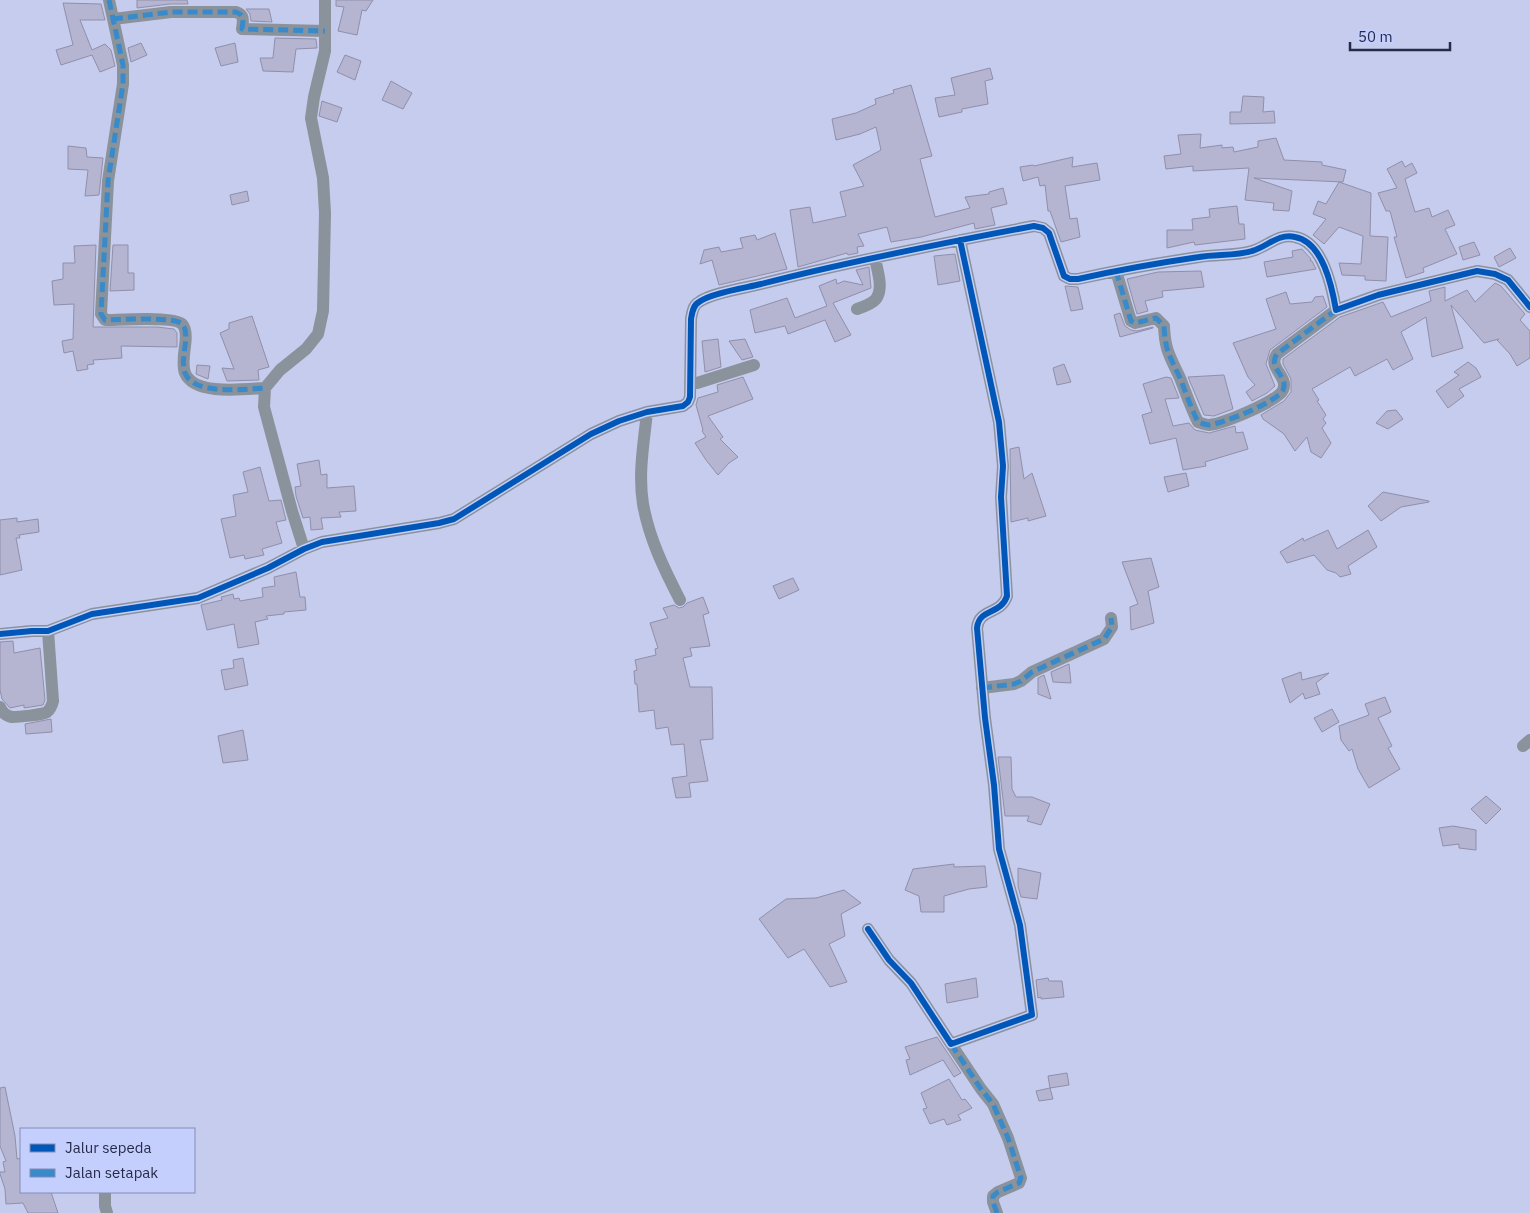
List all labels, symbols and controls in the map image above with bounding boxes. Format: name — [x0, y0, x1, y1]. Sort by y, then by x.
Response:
scale bar — [1350, 20, 1450, 52]
text: 50 m — [1358, 27, 1393, 46]
legend — [20, 1128, 195, 1193]
text: Jalur sepeda — [65, 1138, 152, 1157]
text: Jalan setapak — [65, 1163, 158, 1182]

